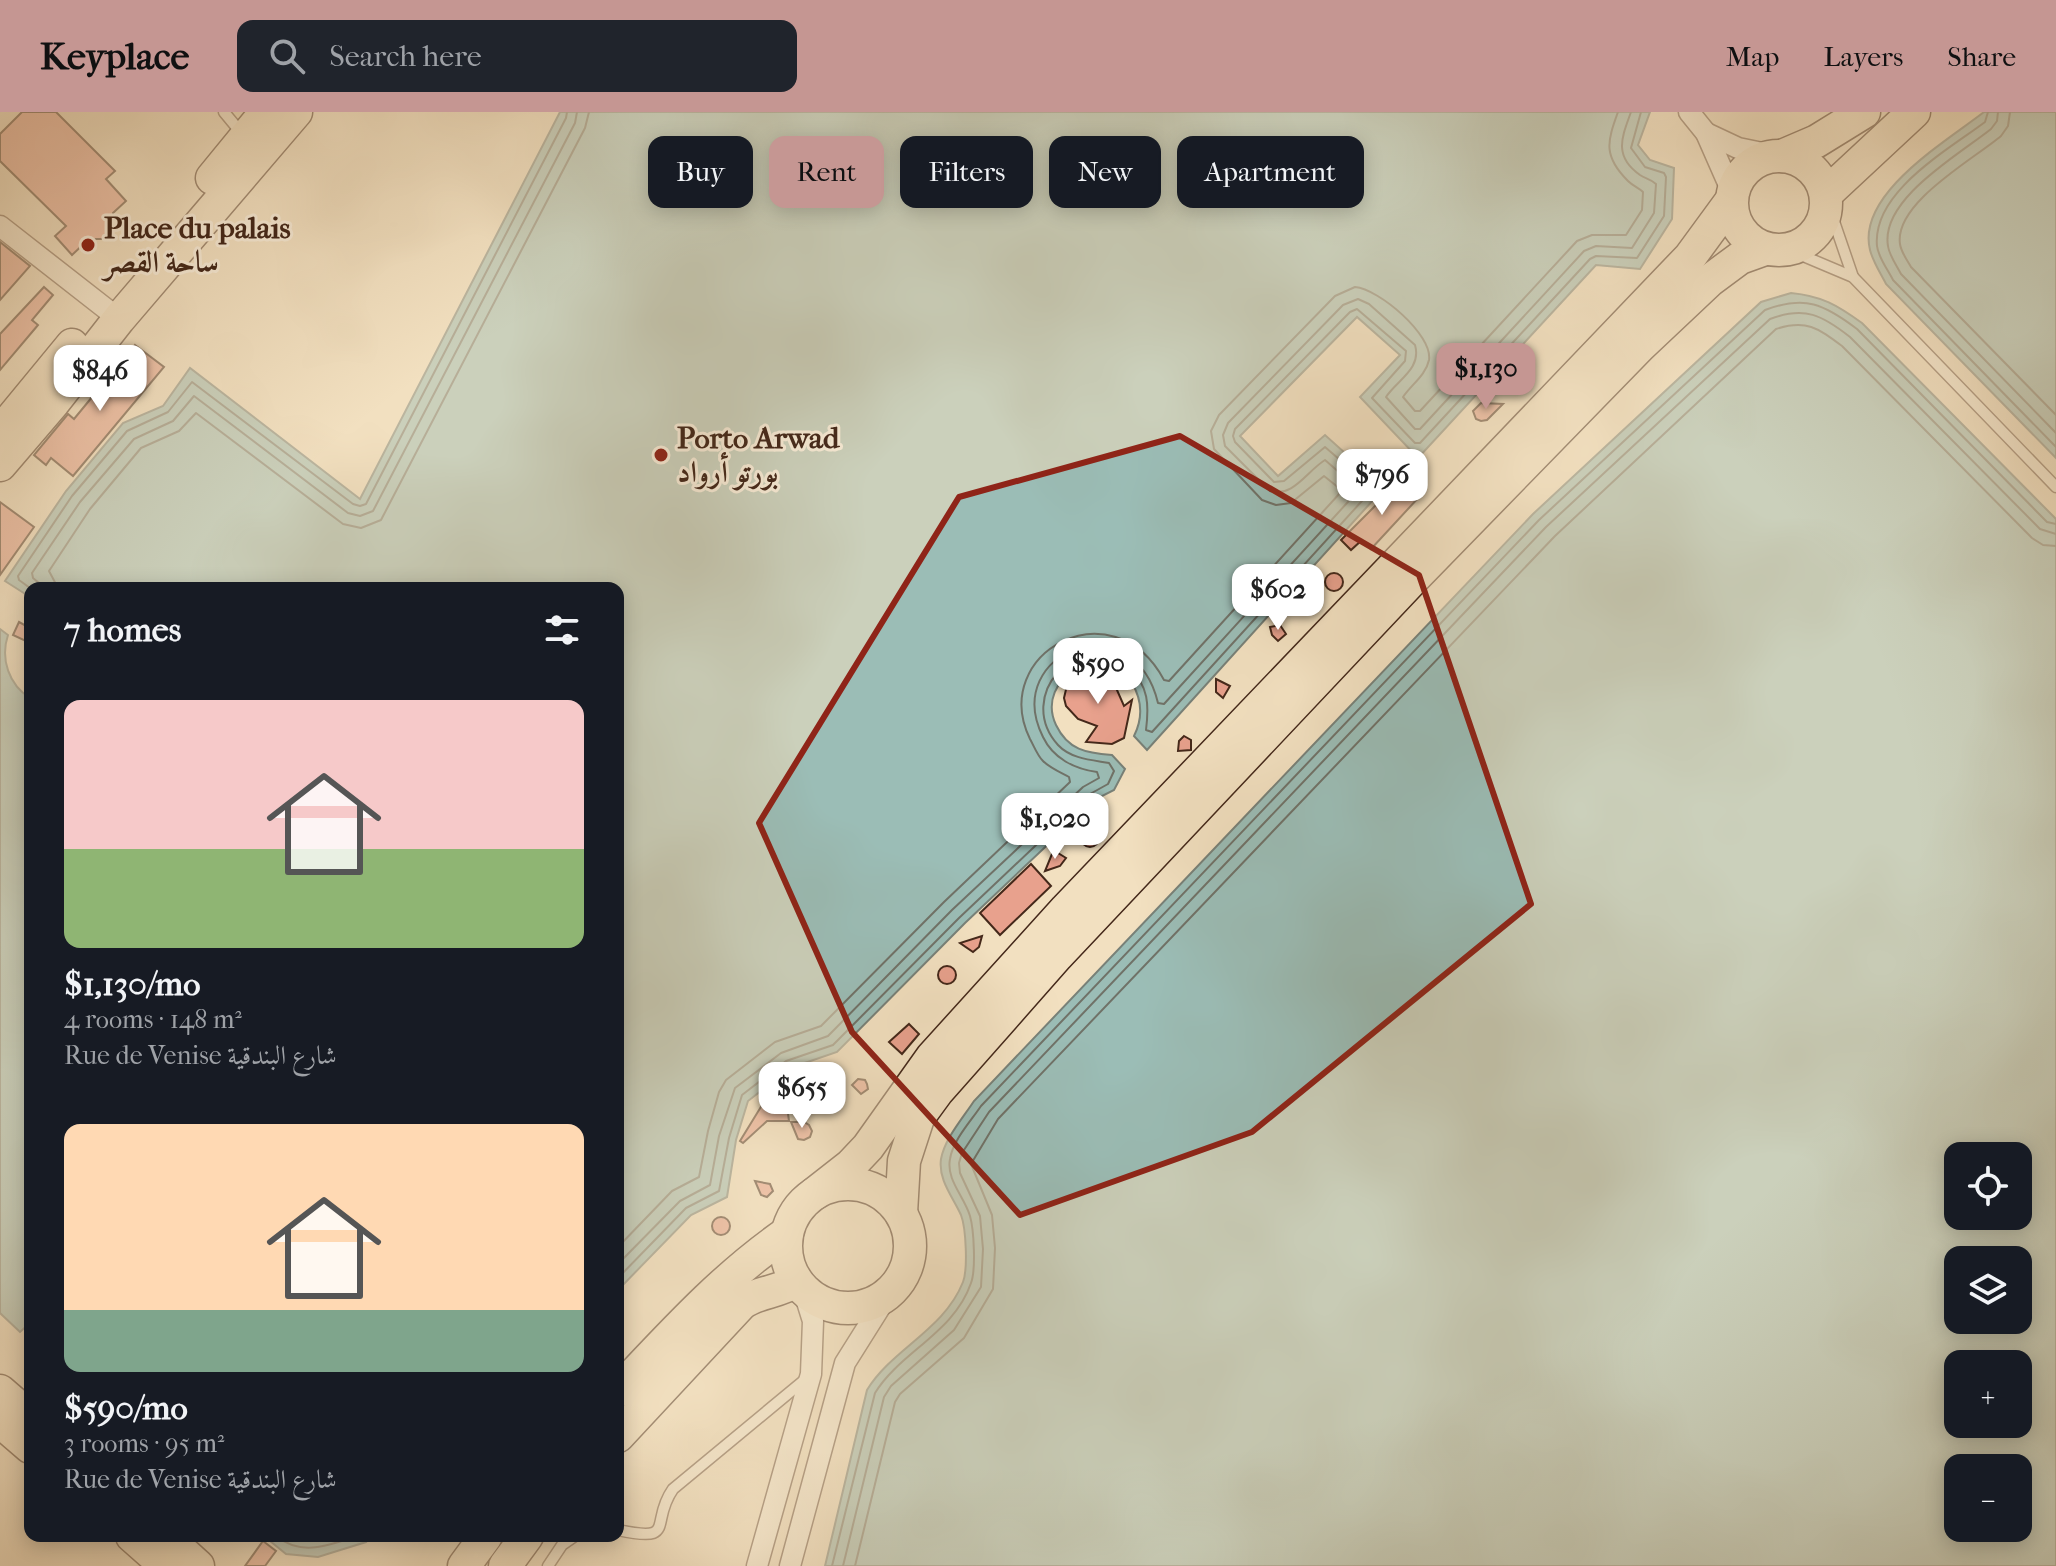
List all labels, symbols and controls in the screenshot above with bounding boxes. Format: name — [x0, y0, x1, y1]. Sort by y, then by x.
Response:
search box — [237, 20, 797, 92]
text: Keyplace — [40, 34, 189, 79]
icon: search — [265, 34, 309, 78]
text: Search here — [329, 39, 482, 74]
text: Map — [1726, 40, 1779, 73]
text: Layers — [1823, 40, 1903, 73]
text: Share — [1947, 40, 2016, 73]
chip: Buy — [648, 136, 753, 208]
chip: Rent — [769, 136, 884, 208]
chip: Filters — [900, 136, 1033, 208]
chip: New — [1049, 136, 1161, 208]
chip: Apartment — [1177, 136, 1364, 208]
place label: Place du palais ساحة القصر — [101, 211, 291, 282]
marker: Place du palais ساحة القصر — [79, 236, 97, 254]
pin: $1,130 — [1421, 343, 1551, 411]
pin: $846 — [53, 345, 147, 413]
text: $1,130 — [1454, 353, 1518, 384]
text: $846 — [72, 355, 128, 386]
place label: Porto Arwad بورتو أرواد — [677, 421, 841, 491]
marker: Porto Arwad بورتو أرواد — [652, 446, 670, 464]
pin: $796 — [1335, 449, 1429, 517]
text: $796 — [1355, 459, 1409, 490]
pin: $602 — [1231, 564, 1325, 632]
text: $602 — [1250, 574, 1306, 605]
icon: filters — [540, 608, 584, 652]
text: 7 homes — [64, 610, 181, 650]
pin: $590 — [1051, 638, 1145, 706]
text: $590 — [1071, 648, 1125, 679]
icon: home — [252, 752, 396, 896]
pin: $1,020 — [990, 793, 1120, 861]
text: $1,020 — [1019, 803, 1091, 834]
text: $1,130/mo — [64, 964, 200, 1004]
text: 4 rooms · 148 m² — [64, 1004, 242, 1035]
text: Rue de Venise شارع البندقية — [64, 1040, 337, 1071]
pin: $655 — [755, 1062, 849, 1130]
text: $655 — [777, 1072, 827, 1103]
map controls — [1944, 1142, 2032, 1542]
button: locate — [1944, 1142, 2032, 1230]
icon: home — [252, 1176, 396, 1320]
button: layers — [1944, 1246, 2032, 1334]
button: + — [1944, 1350, 2032, 1438]
text: $590/mo — [64, 1388, 188, 1428]
text: 3 rooms · 95 m² — [64, 1428, 224, 1459]
button: − — [1944, 1454, 2032, 1542]
text: Rue de Venise شارع البندقية — [64, 1464, 337, 1495]

